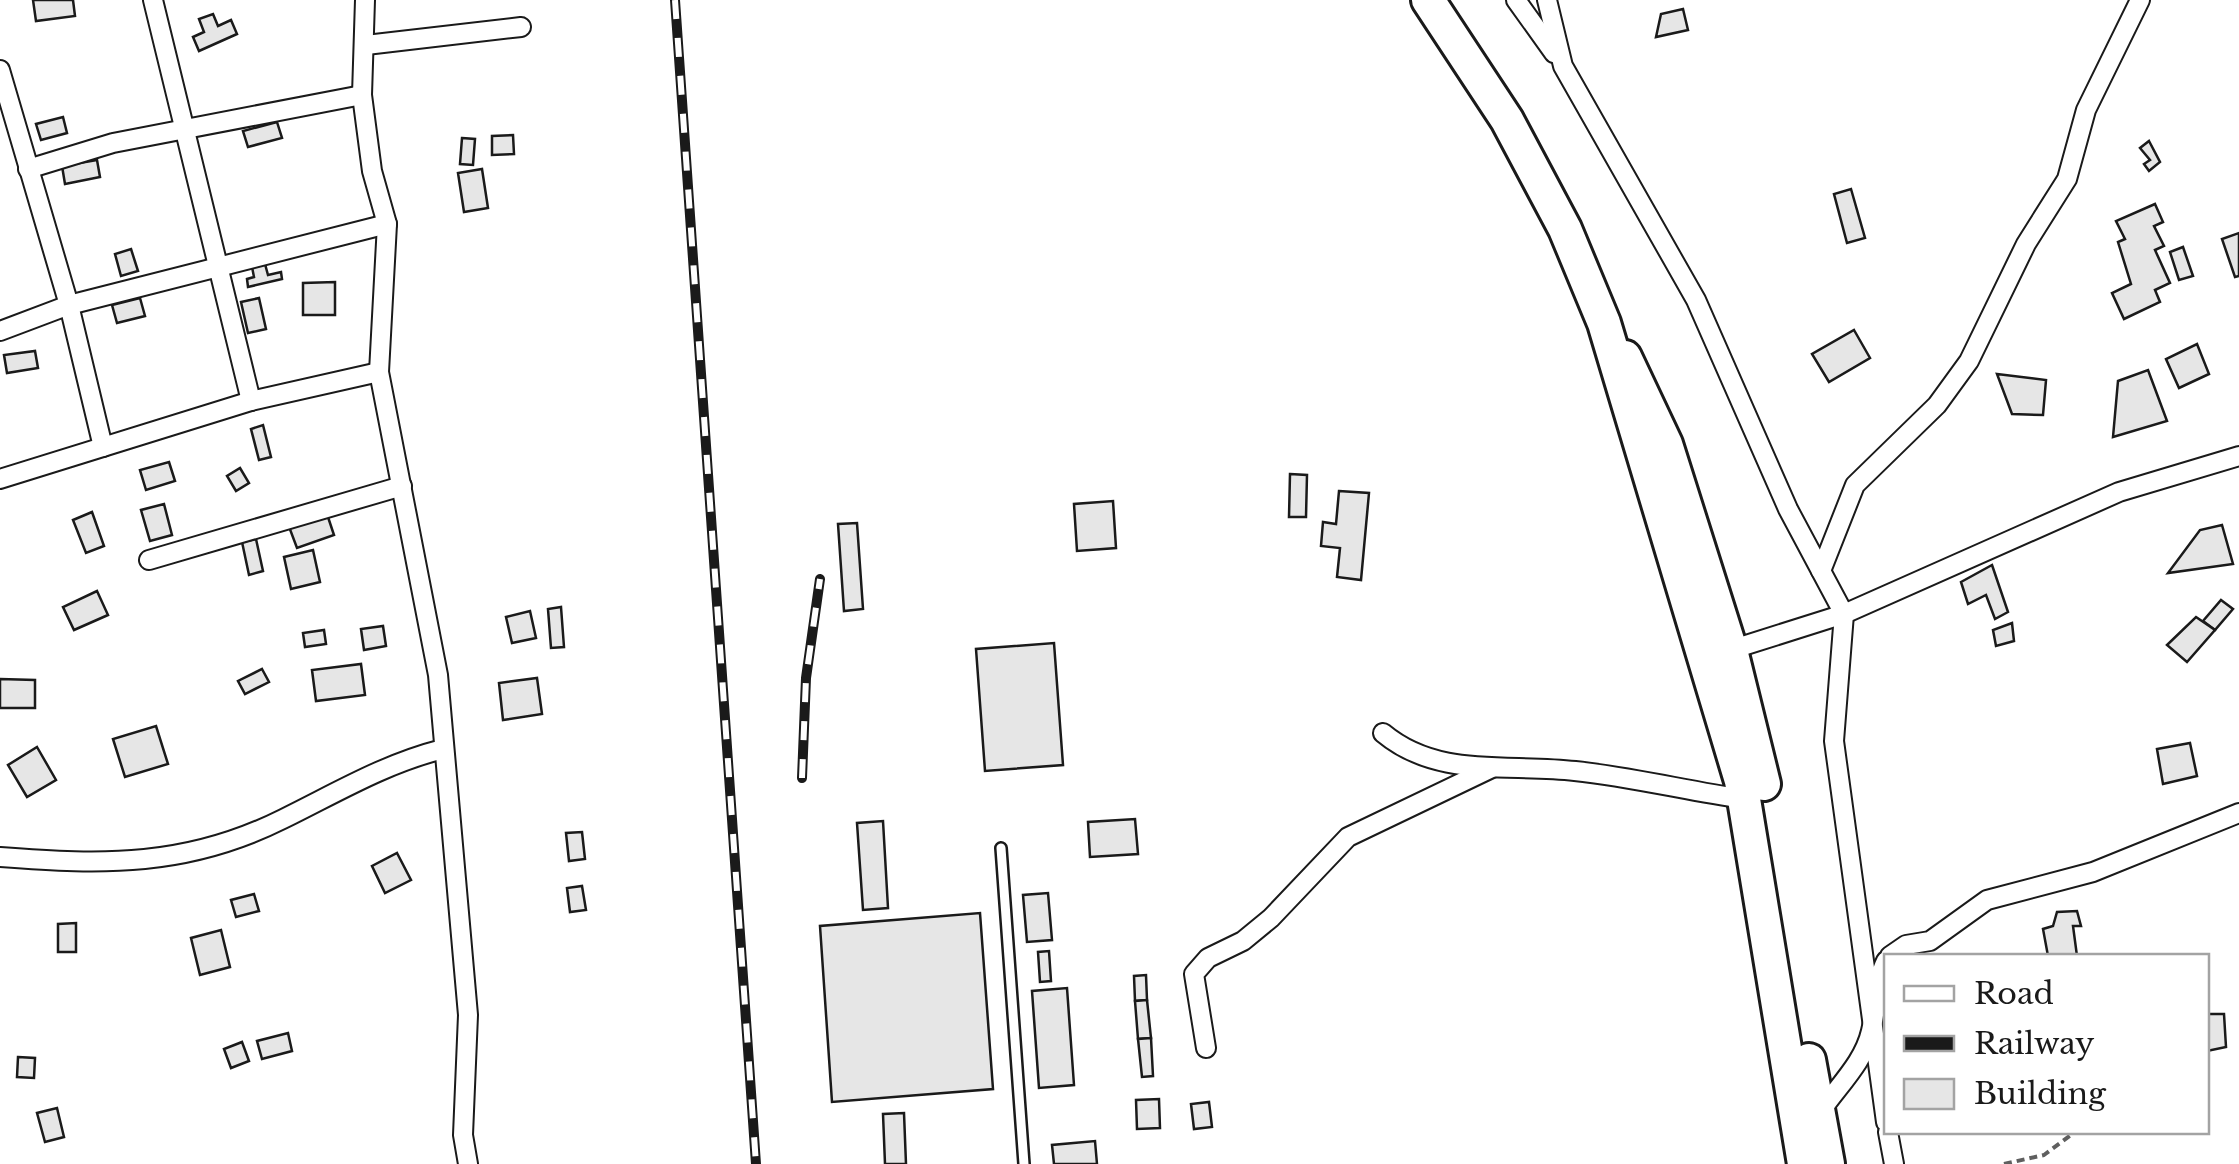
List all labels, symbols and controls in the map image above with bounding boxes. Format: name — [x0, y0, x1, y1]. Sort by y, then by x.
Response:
legend — [1884, 954, 2209, 1134]
text: Road — [1974, 975, 2054, 1012]
text: Railway — [1974, 1025, 2094, 1062]
text: Building — [1974, 1075, 2107, 1112]

